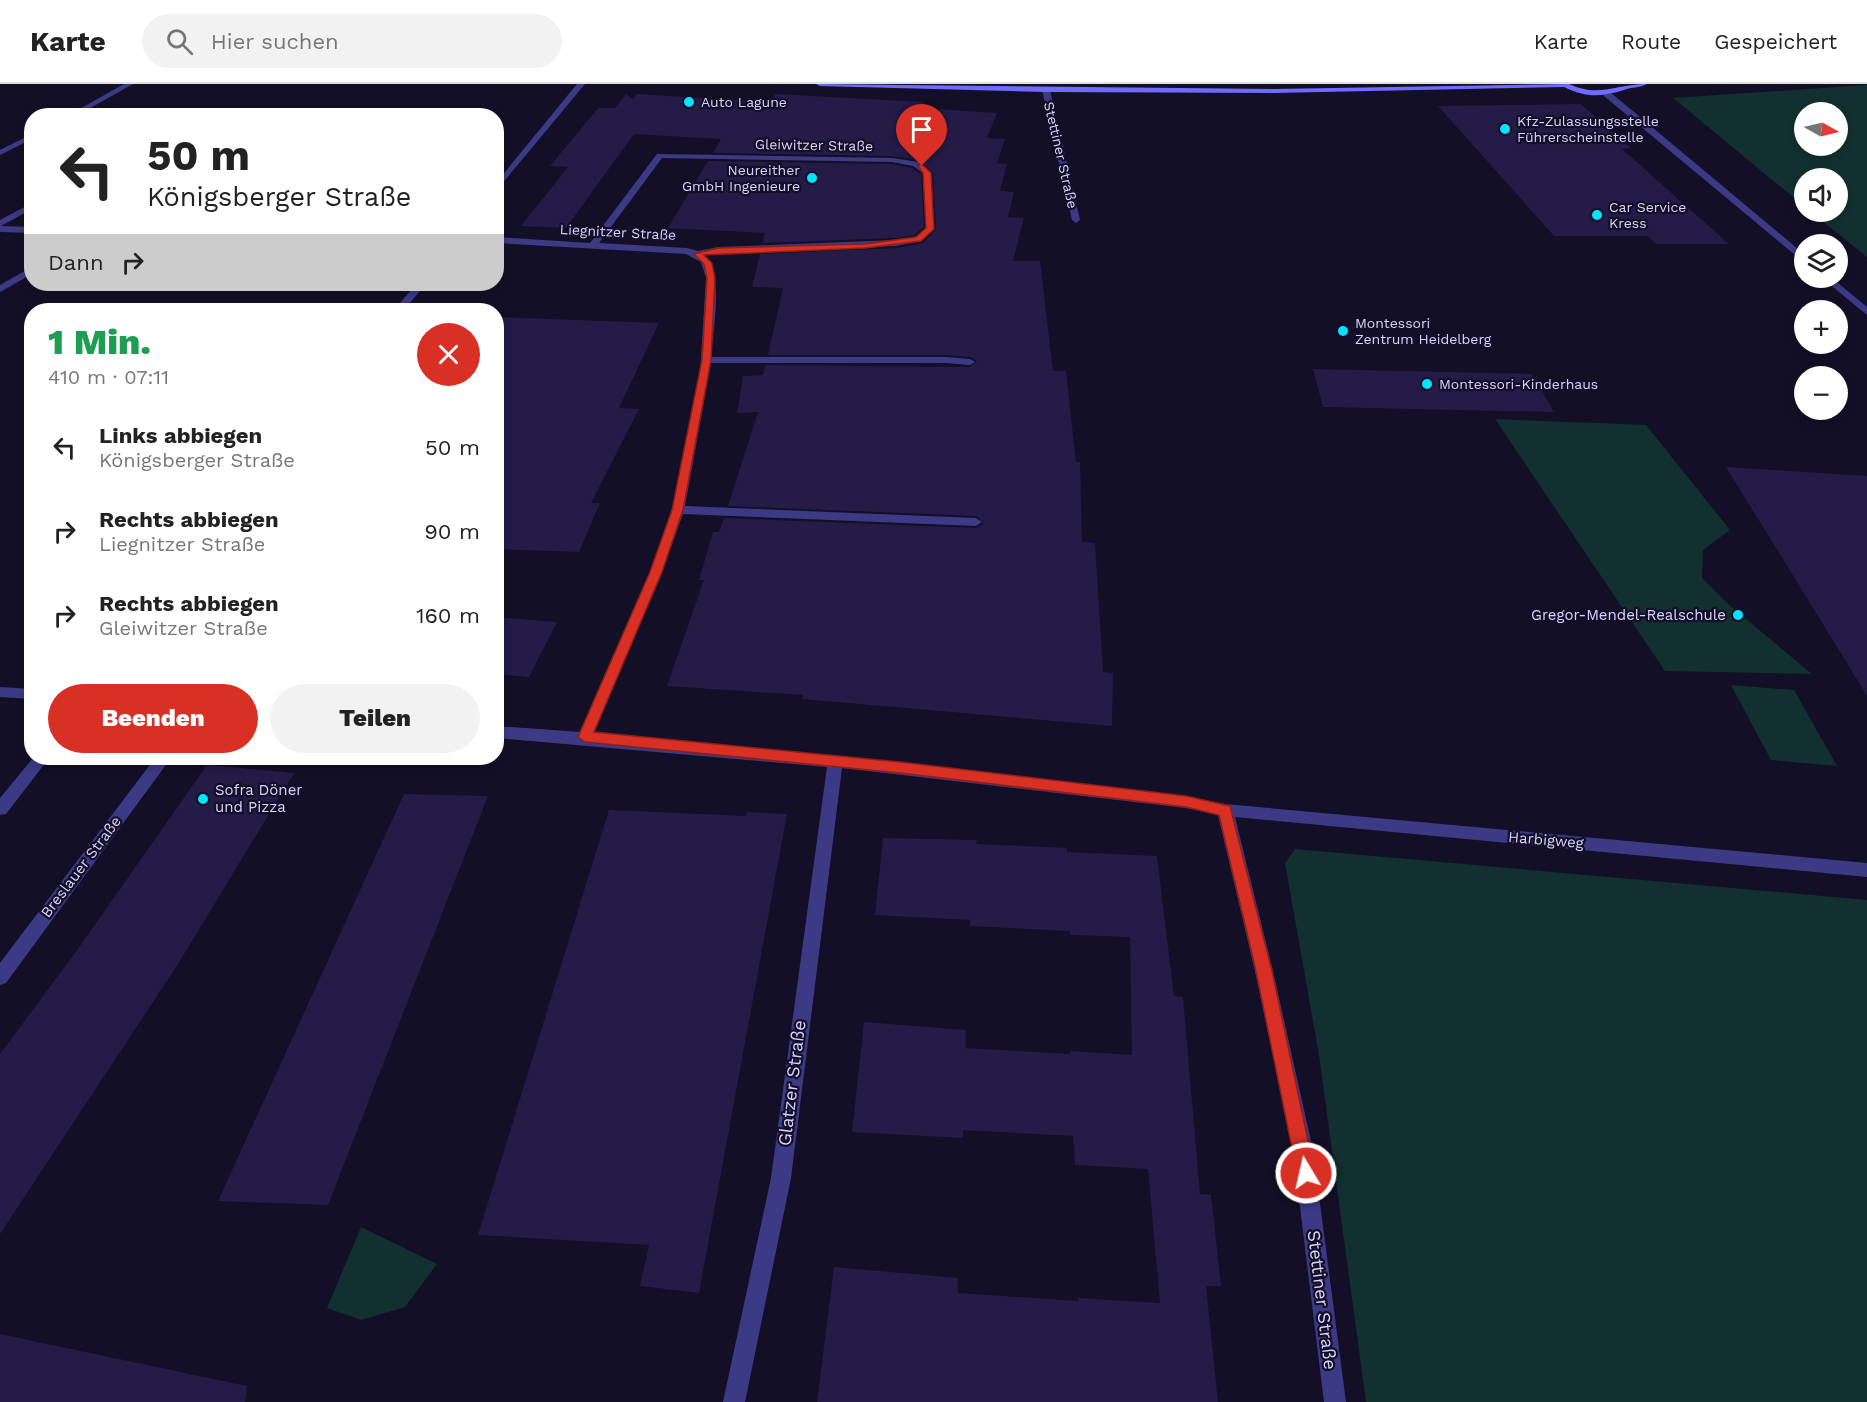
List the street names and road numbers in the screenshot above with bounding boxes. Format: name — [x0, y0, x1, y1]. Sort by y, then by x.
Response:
street label: Stettiner Straße — [1041, 100, 1081, 210]
street label: Gleiwitzer Straße — [755, 136, 873, 154]
street label: Liegnitzer Straße — [559, 221, 677, 243]
street label: Breslauer Straße — [37, 813, 125, 921]
street label: Harbigweg — [1508, 828, 1584, 852]
street label: Glatzer Straße — [773, 1019, 810, 1147]
street label: Stettiner Straße — [1304, 1229, 1341, 1371]

